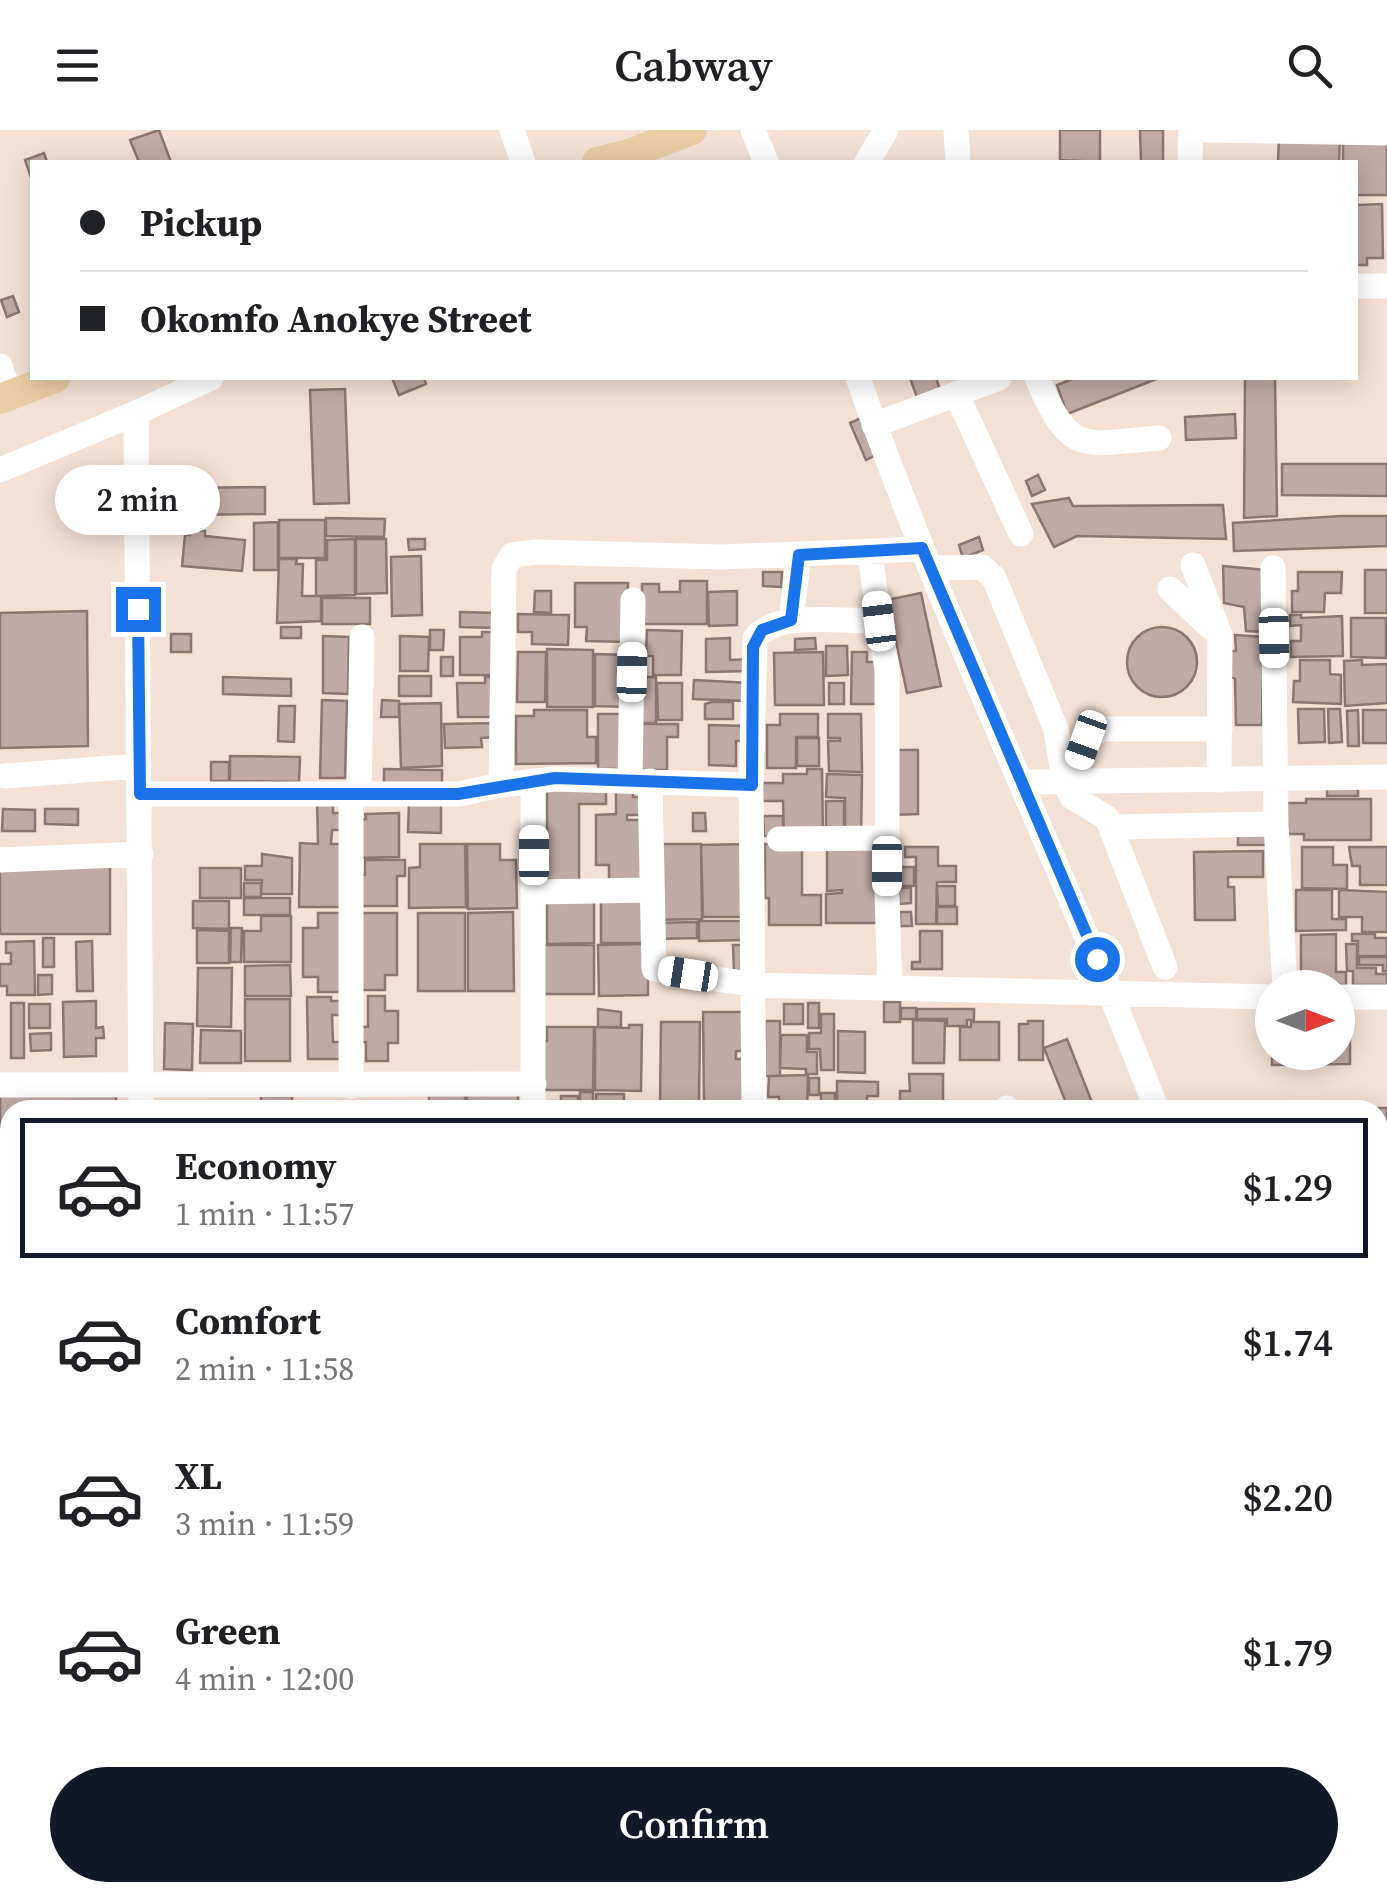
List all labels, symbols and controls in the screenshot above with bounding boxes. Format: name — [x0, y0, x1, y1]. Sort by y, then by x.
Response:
text: Cabway — [614, 34, 773, 96]
icon: menu — [50, 38, 105, 93]
icon: search — [1282, 38, 1337, 93]
text: Pickup — [140, 197, 262, 249]
text: Okomfo Anokye Street — [140, 293, 532, 345]
callout: 2 min — [56, 464, 220, 534]
text: 2 min — [96, 478, 179, 522]
route end — [116, 587, 161, 632]
car — [860, 589, 898, 653]
car — [1258, 608, 1290, 668]
car — [616, 642, 648, 702]
car — [1062, 707, 1110, 773]
car — [519, 825, 549, 885]
car — [872, 836, 902, 896]
route start — [1075, 937, 1120, 982]
car — [656, 954, 720, 994]
north arrow — [1255, 970, 1355, 1070]
map controls — [1255, 970, 1355, 1070]
text: Economy — [175, 1140, 337, 1192]
icon: car — [55, 1143, 145, 1233]
text: $1.29 — [1243, 1162, 1333, 1214]
text: 1 min · 11:57 — [175, 1192, 354, 1236]
text: Comfort — [175, 1295, 321, 1347]
icon: car — [55, 1298, 145, 1388]
text: $1.74 — [1243, 1317, 1333, 1369]
text: 2 min · 11:58 — [175, 1347, 354, 1391]
text: XL — [175, 1450, 222, 1502]
icon: car — [55, 1453, 145, 1543]
text: $2.20 — [1243, 1472, 1333, 1524]
text: 3 min · 11:59 — [175, 1502, 354, 1546]
text: Green — [175, 1605, 281, 1657]
icon: car — [55, 1608, 145, 1698]
text: $1.79 — [1243, 1627, 1333, 1679]
text: 4 min · 12:00 — [175, 1657, 354, 1701]
button: Confirm — [50, 1767, 1338, 1882]

